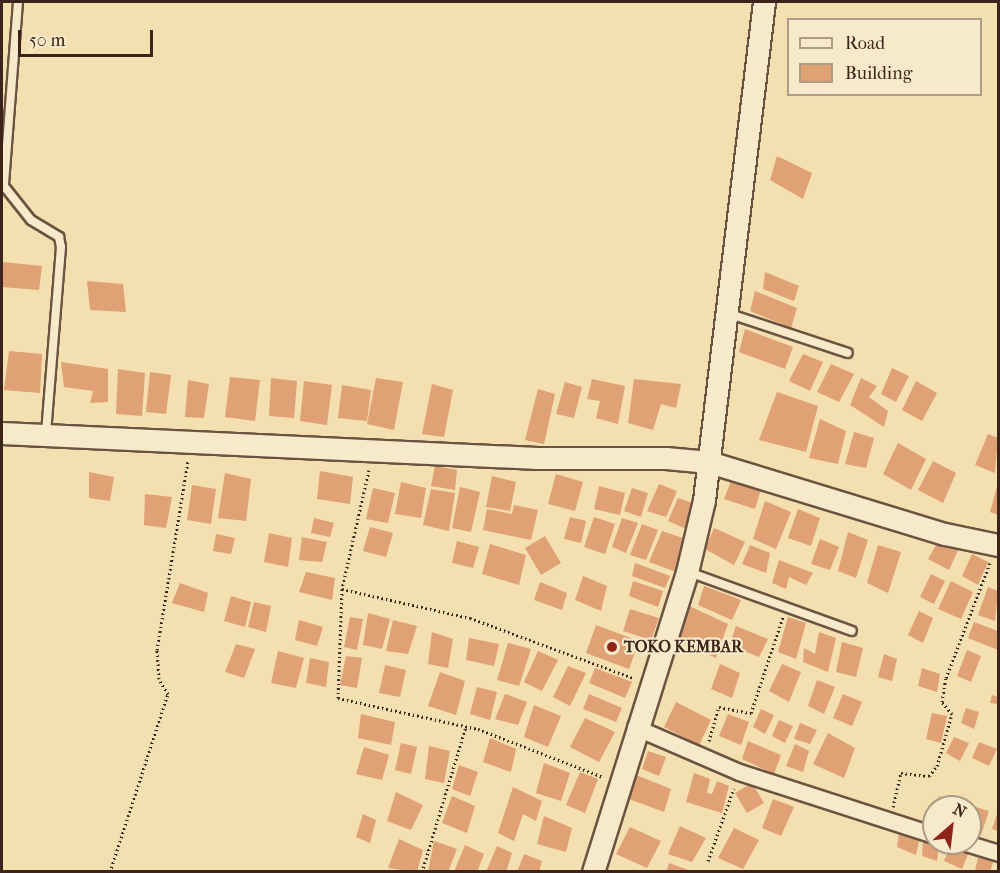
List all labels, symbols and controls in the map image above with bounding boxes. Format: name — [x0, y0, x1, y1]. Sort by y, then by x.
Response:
scale bar — [21, 18, 156, 56]
legend — [787, 18, 982, 96]
text: 50 m — [29, 30, 65, 51]
text: Road — [845, 33, 885, 54]
text: Building — [845, 63, 912, 84]
place label: TOKO KEMBAR — [624, 637, 743, 657]
marker: TOKO KEMBAR — [605, 640, 619, 654]
north arrow — [922, 795, 982, 855]
text: N — [950, 799, 970, 822]

